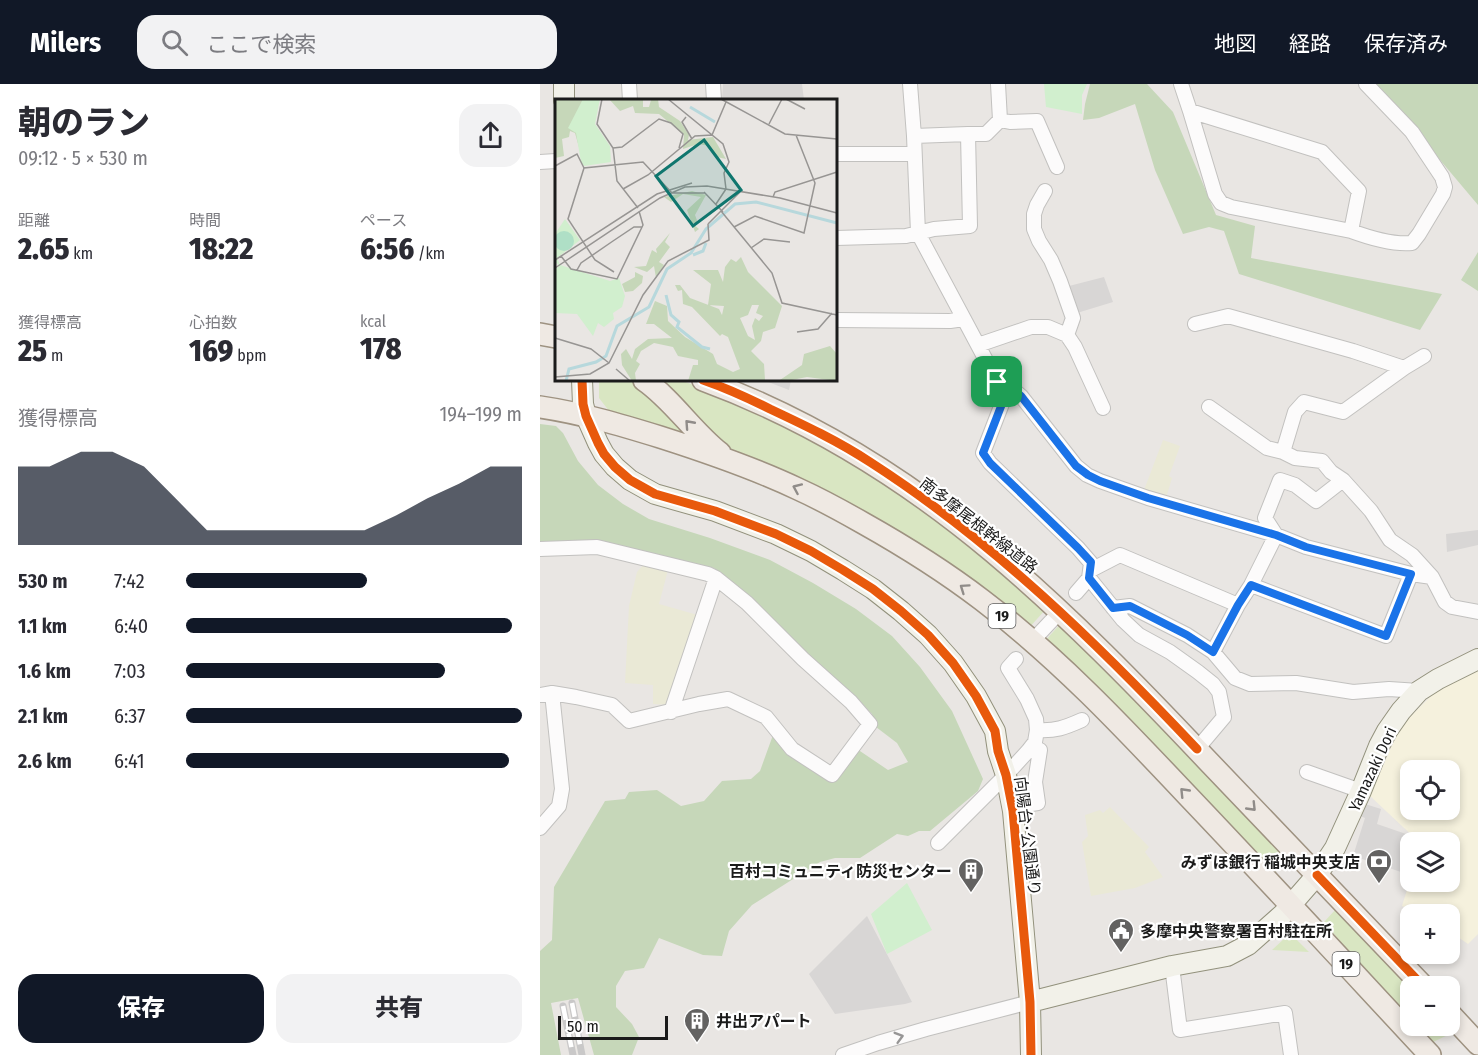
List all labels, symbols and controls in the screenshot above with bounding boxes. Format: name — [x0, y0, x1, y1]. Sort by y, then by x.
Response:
search box — [137, 15, 557, 69]
text: Milers — [30, 26, 101, 59]
icon: search — [158, 26, 191, 59]
text: ここで検索 — [206, 31, 316, 58]
text: 地図 — [1214, 31, 1256, 57]
text: 経路 — [1289, 31, 1331, 57]
text: 保存済み — [1364, 31, 1448, 57]
inset map — [555, 99, 837, 381]
text: 朝のラン — [18, 103, 150, 143]
button: share — [459, 104, 522, 167]
text: 09:12 · 5 × 530 m — [18, 146, 148, 170]
text: 距離 — [18, 211, 50, 230]
text: 時間 — [189, 211, 221, 230]
text: ペース — [360, 211, 407, 230]
text: 2.65 — [18, 231, 70, 267]
text: 18:22 — [189, 231, 253, 267]
text: 6:56 — [360, 231, 414, 267]
text: km — [70, 244, 93, 263]
text: /km — [414, 244, 445, 263]
text: kcal — [360, 312, 386, 331]
text: 獲得標高 — [18, 313, 82, 332]
text: 心拍数 — [189, 313, 237, 332]
text: 178 — [360, 331, 402, 367]
text: 25 — [18, 333, 47, 369]
text: 169 — [189, 333, 233, 369]
text: m — [47, 346, 63, 365]
text: bpm — [233, 346, 267, 365]
pin — [971, 356, 1022, 407]
icon: arrive — [980, 365, 1013, 398]
text: 194–199 m — [440, 402, 522, 426]
text: 獲得標高 — [18, 406, 98, 430]
one-way arrow — [685, 420, 696, 431]
street label: 南多摩尾根幹線道路 — [916, 474, 1041, 577]
one-way arrow — [792, 484, 803, 496]
text: 530 m — [18, 569, 67, 593]
text: 7:42 — [114, 569, 144, 593]
one-way arrow — [960, 584, 971, 595]
road number: 19 — [988, 604, 1016, 628]
text: 1.1 km — [18, 614, 67, 638]
text: 6:40 — [114, 614, 148, 638]
text: 1.6 km — [18, 659, 71, 683]
text: 7:03 — [114, 659, 146, 683]
text: 2.1 km — [18, 704, 68, 728]
text: 6:37 — [114, 704, 145, 728]
street label: Yamazaki Dori — [1345, 724, 1400, 815]
text: 2.6 km — [18, 749, 72, 773]
text: 6:41 — [114, 749, 144, 773]
map controls — [1400, 760, 1460, 1036]
button: locate — [1400, 760, 1460, 820]
street label: 向陽台･公園通り — [1011, 775, 1044, 897]
one-way arrow — [1180, 788, 1191, 799]
one-way arrow — [1245, 800, 1256, 810]
button: layers — [1400, 832, 1460, 892]
bank icon: みずほ銀行 稲城中央支店 — [1364, 847, 1394, 885]
place label: みずほ銀行 稲城中央支店 — [1181, 853, 1360, 872]
building icon: 百村コミュニティ防災センター — [956, 856, 986, 894]
place label: 百村コミュニティ防災センター — [729, 862, 952, 881]
button: + — [1400, 904, 1460, 964]
public building icon: 多摩中央警察署百村駐在所 — [1106, 916, 1136, 954]
place label: 多摩中央警察署百村駐在所 — [1140, 922, 1332, 941]
road number: 19 — [1332, 952, 1360, 976]
button: 保存 — [18, 974, 264, 1043]
button: 共有 — [276, 974, 522, 1043]
button: − — [1400, 976, 1460, 1036]
building icon: 井出アパート — [682, 1006, 712, 1044]
place label: 井出アパート — [716, 1012, 812, 1031]
scale bar — [558, 1013, 668, 1040]
text: 50 m — [567, 1017, 599, 1036]
one-way arrow — [893, 1032, 904, 1044]

